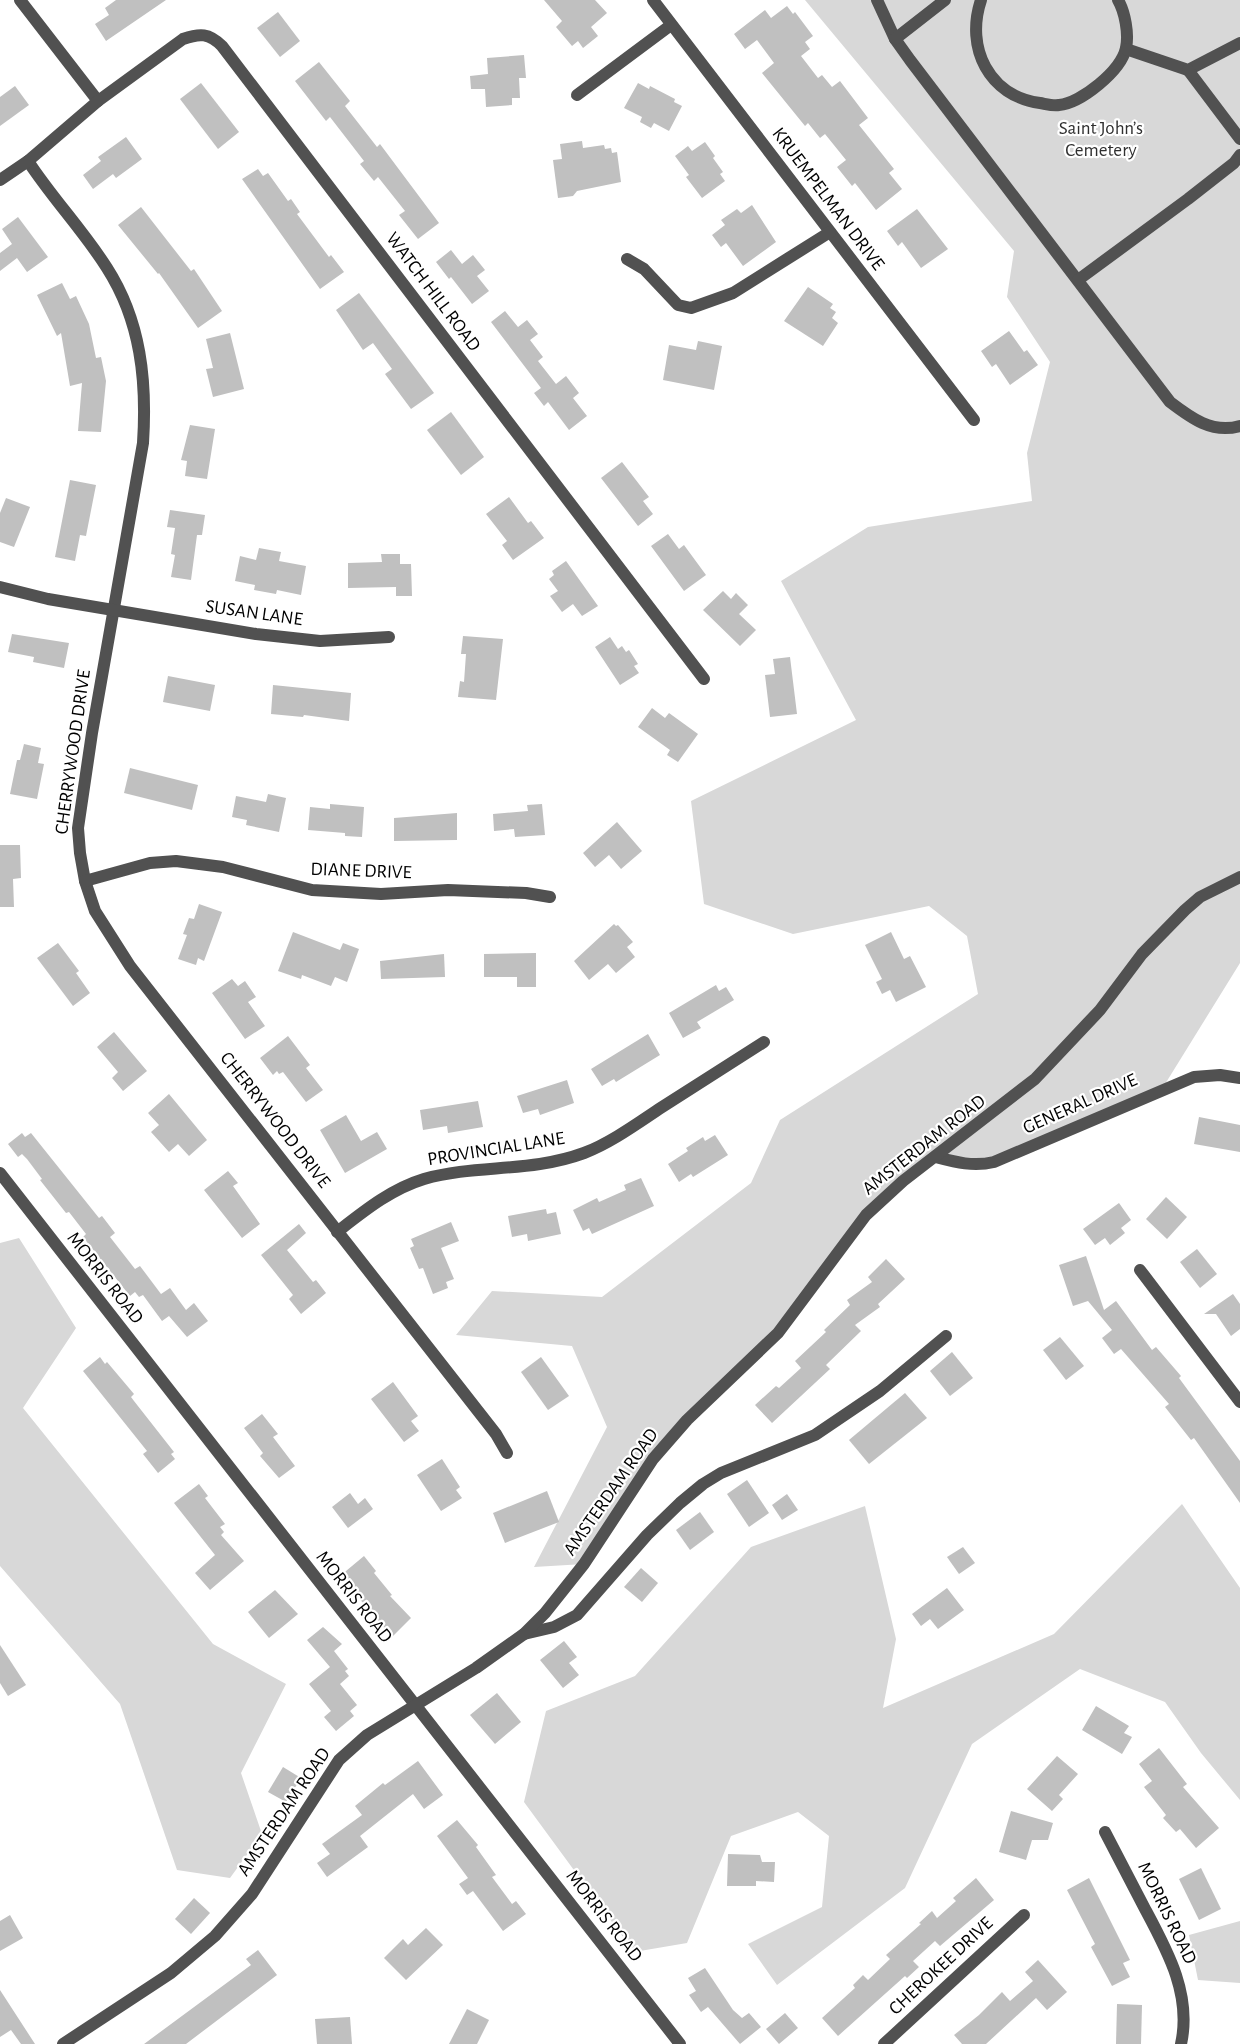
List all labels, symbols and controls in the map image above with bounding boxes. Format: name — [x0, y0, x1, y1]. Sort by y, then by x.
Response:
park label: Saint John’s Cemetery — [1059, 119, 1143, 160]
street label: KRUEMPELMAN DRIVE — [768, 124, 888, 274]
street label: WATCH HILL ROAD — [382, 229, 484, 355]
street label: SUSAN LANE — [204, 597, 304, 629]
street label: CHERRYWOOD DRIVE — [52, 668, 94, 836]
street label: DIANE DRIVE — [310, 860, 412, 882]
street label: CHERRYWOOD DRIVE — [216, 1049, 334, 1191]
street label: GENERAL DRIVE — [1020, 1070, 1140, 1138]
street label: AMSTERDAM ROAD — [859, 1091, 989, 1199]
street label: PROVINCIAL LANE — [426, 1129, 566, 1169]
street label: MORRIS ROAD — [63, 1229, 147, 1327]
street label: AMSTERDAM ROAD — [560, 1425, 662, 1559]
street label: MORRIS ROAD — [312, 1548, 396, 1646]
street label: AMSTERDAM ROAD — [234, 1744, 334, 1880]
street label: MORRIS ROAD — [1134, 1859, 1200, 1967]
street label: MORRIS ROAD — [562, 1867, 646, 1965]
street label: CHEROKEE DRIVE — [886, 1913, 996, 2019]

